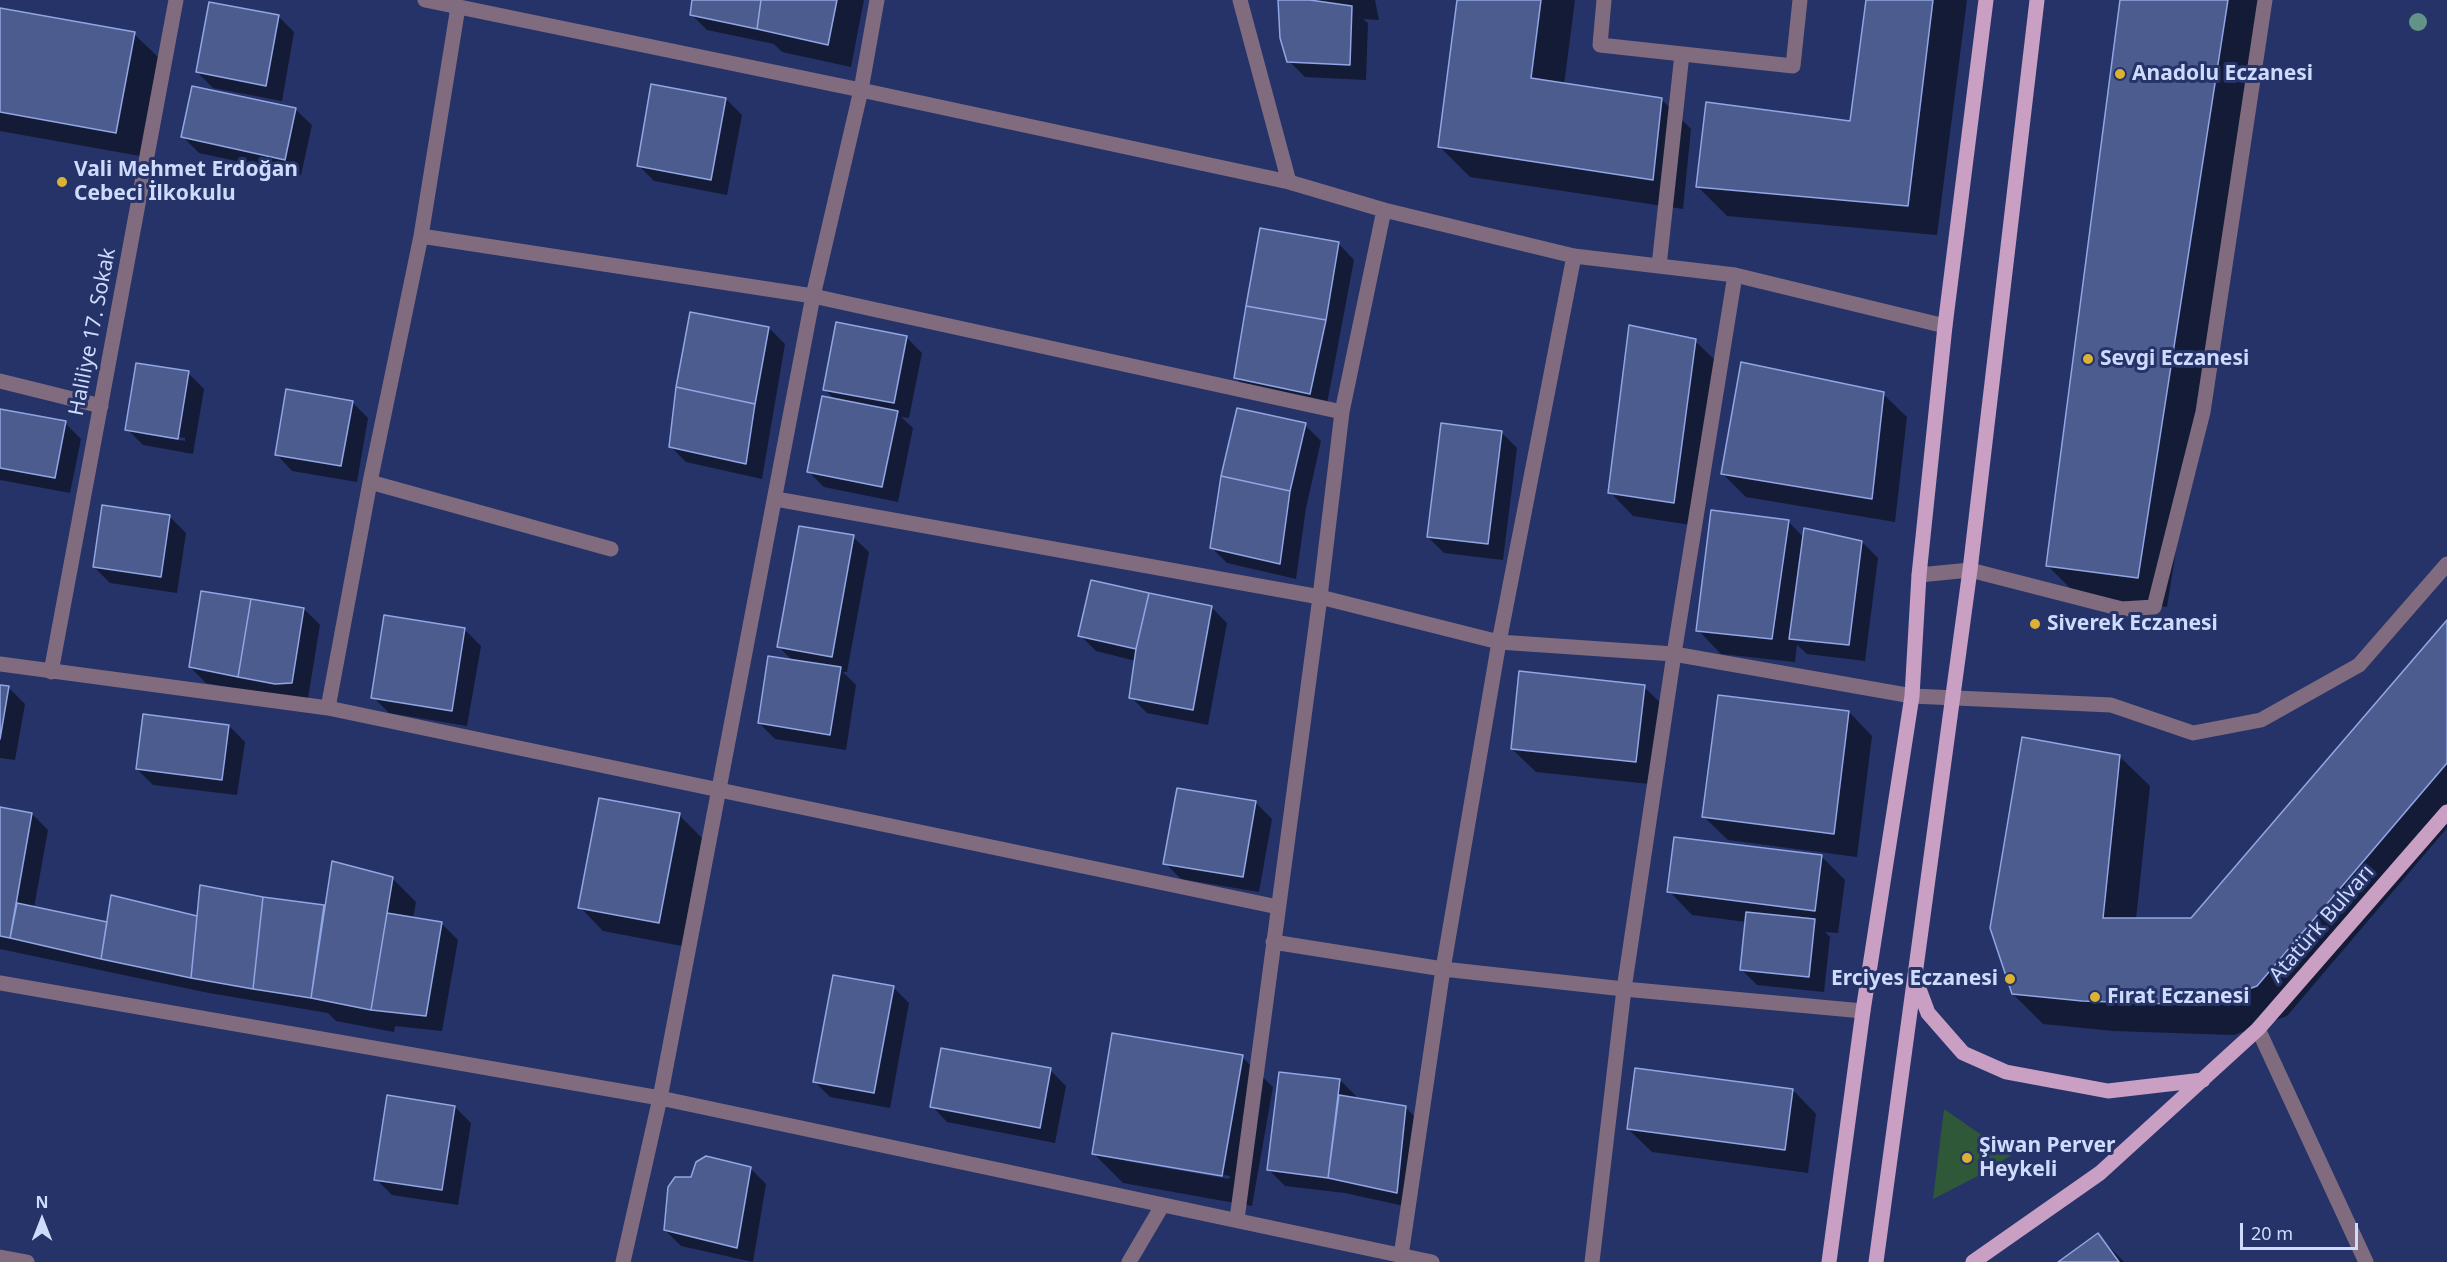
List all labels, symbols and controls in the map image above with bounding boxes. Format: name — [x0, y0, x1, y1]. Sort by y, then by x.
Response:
place label: Anadolu Eczanesi — [2132, 61, 2313, 87]
marker: Anadolu Eczanesi — [2113, 67, 2127, 81]
place label: Vali Mehmet Erdoğan Cebeci İlkokulu — [74, 157, 298, 207]
marker: Vali Mehmet Erdoğan Cebeci İlkokulu — [55, 175, 69, 189]
street label: Haliliye 17. Sokak — [64, 246, 122, 418]
place label: Sevgi Eczanesi — [2100, 346, 2249, 372]
marker: Sevgi Eczanesi — [2081, 352, 2095, 366]
place label: Siverek Eczanesi — [2047, 611, 2218, 637]
marker: Siverek Eczanesi — [2028, 617, 2042, 631]
street label: Atatürk Bulvarı — [2264, 860, 2380, 988]
place label: Erciyes Eczanesi — [1831, 966, 1998, 992]
marker: Erciyes Eczanesi — [2003, 972, 2017, 986]
place label: Fırat Eczanesi — [2107, 984, 2249, 1010]
marker: Fırat Eczanesi — [2088, 990, 2102, 1004]
place label: Şiwan Perver Heykeli — [1979, 1133, 2115, 1183]
marker: Şiwan Perver Heykeli — [1960, 1151, 1974, 1165]
north arrow — [12, 1190, 72, 1250]
text: N — [35, 1191, 49, 1213]
scale bar — [2243, 1211, 2362, 1249]
text: 20 m — [2251, 1221, 2293, 1245]

